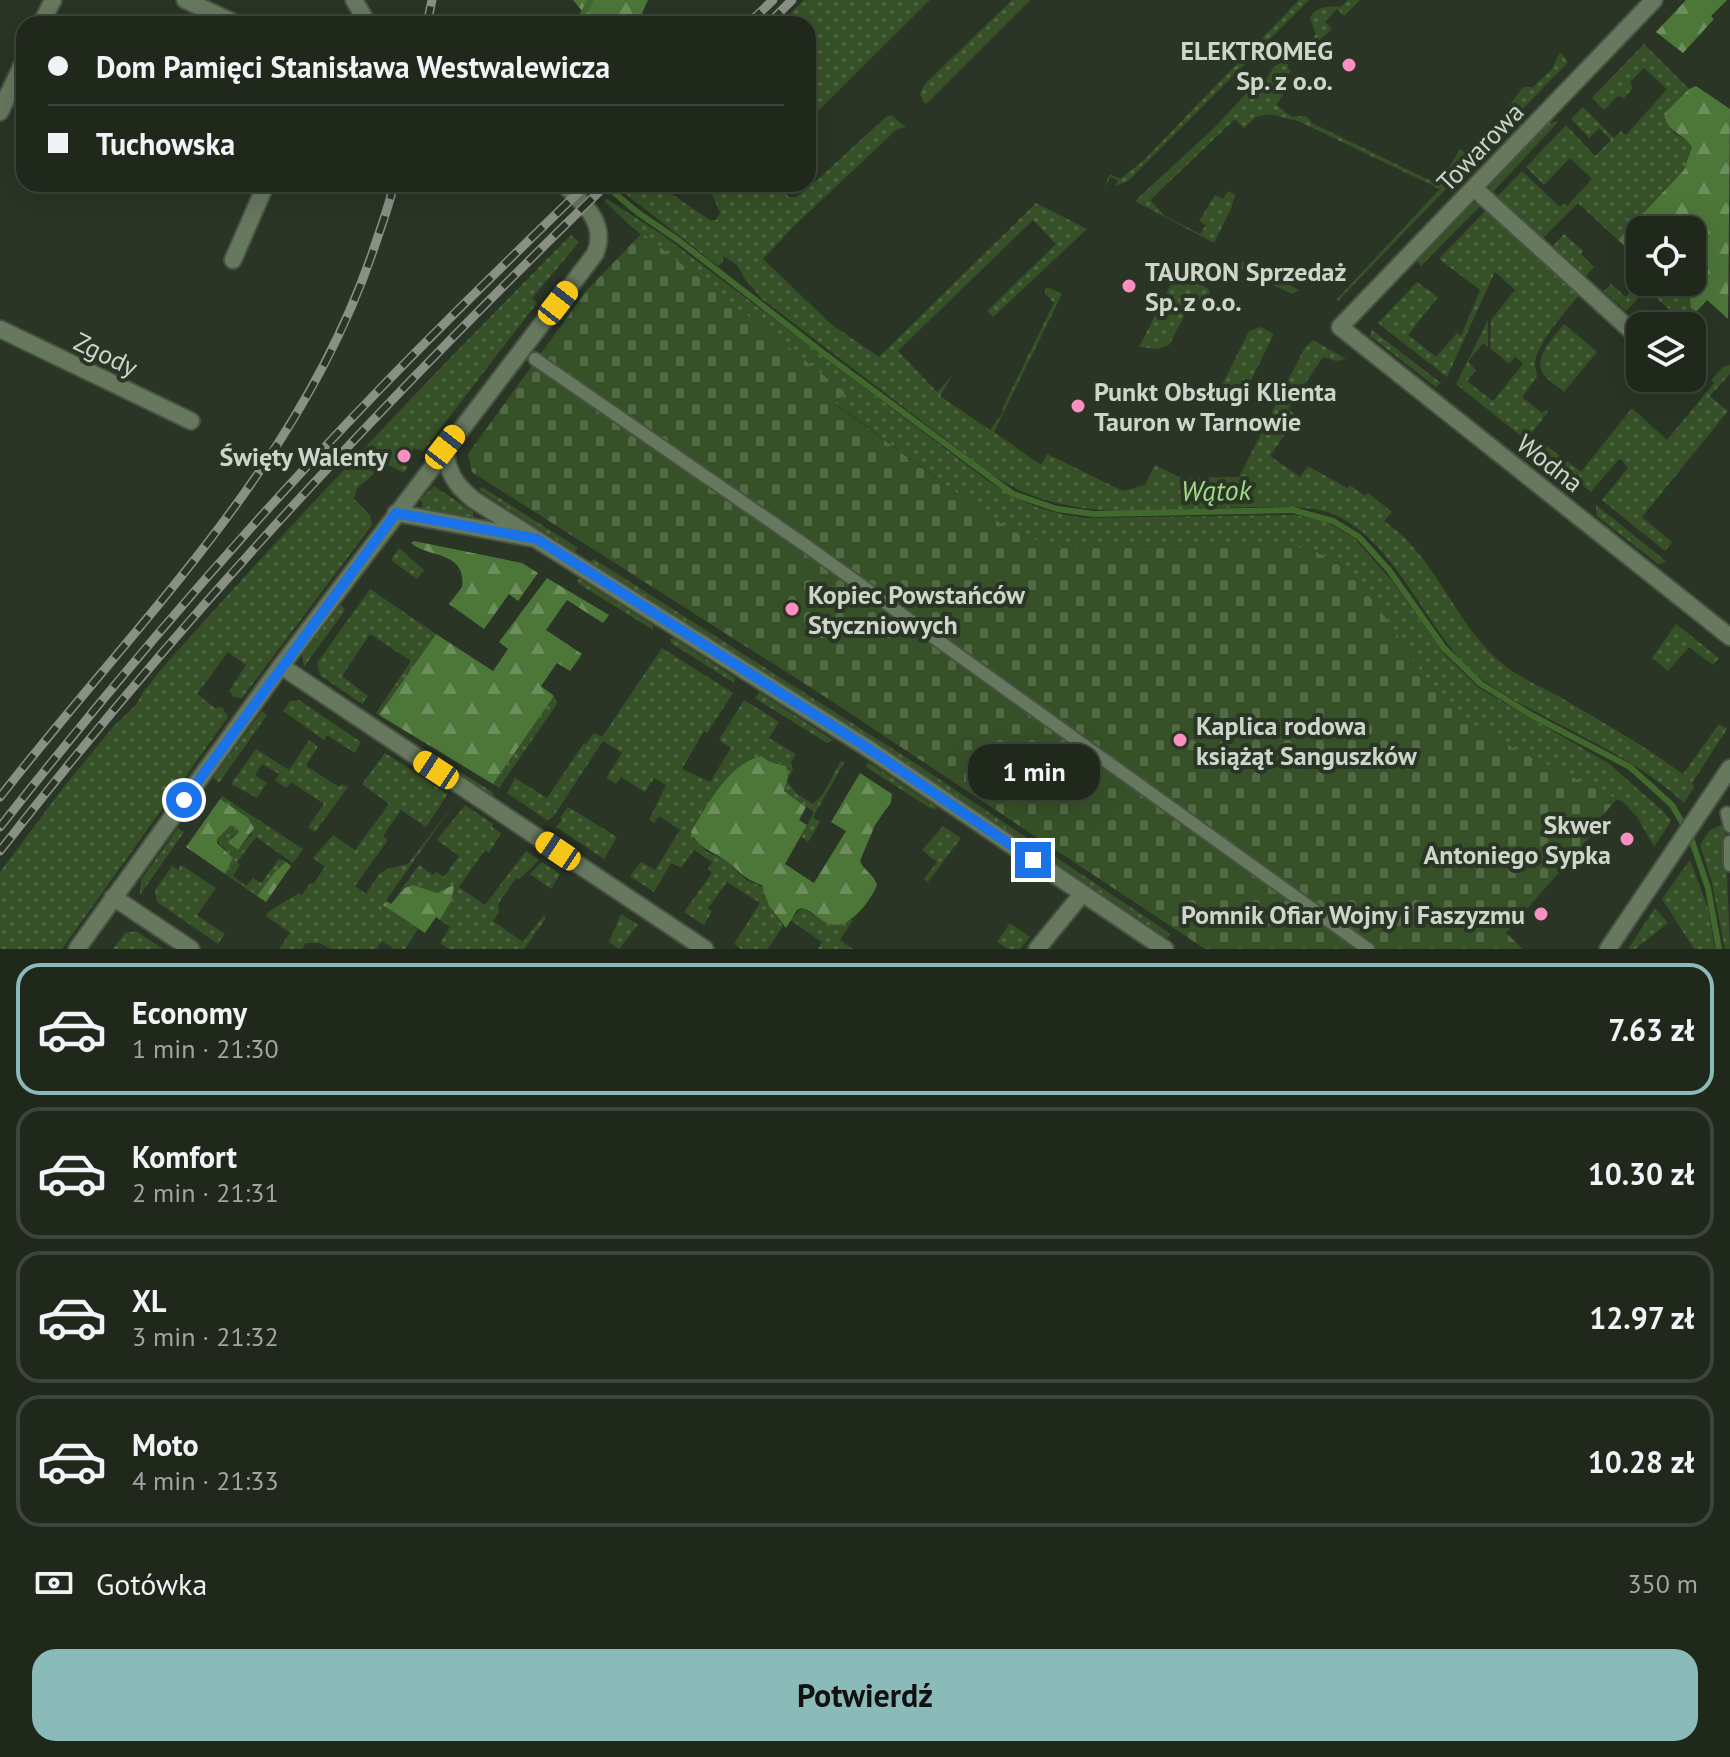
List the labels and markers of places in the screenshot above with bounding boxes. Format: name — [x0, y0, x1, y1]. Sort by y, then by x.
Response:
place label: ELEKTROMEG Sp. z o.o. — [1180, 34, 1333, 97]
marker: ELEKTROMEG Sp. z o.o. — [1340, 56, 1358, 74]
place label: TAURON Sprzedaż Sp. z o.o. — [1145, 255, 1346, 318]
marker: TAURON Sprzedaż Sp. z o.o. — [1120, 277, 1138, 295]
place label: Punkt Obsługi Klienta Tauron w Tarnowie — [1094, 375, 1337, 438]
marker: Punkt Obsługi Klienta Tauron w Tarnowie — [1069, 397, 1087, 415]
place label: Święty Walenty — [219, 440, 389, 473]
marker: Święty Walenty — [395, 447, 413, 465]
place label: Kopiec Powstańców Styczniowych — [808, 578, 1025, 641]
marker: Kopiec Powstańców Styczniowych — [783, 600, 801, 618]
place label: Kaplica rodowa książąt Sanguszków — [1196, 709, 1417, 772]
marker: Kaplica rodowa książąt Sanguszków — [1171, 731, 1189, 749]
place label: Skwer Antoniego Sypka — [1424, 808, 1612, 871]
marker: Skwer Antoniego Sypka — [1618, 830, 1636, 848]
place label: Pomnik Ofiar Wojny i Faszyzmu — [1181, 898, 1525, 931]
marker: Pomnik Ofiar Wojny i Faszyzmu — [1532, 905, 1550, 923]

